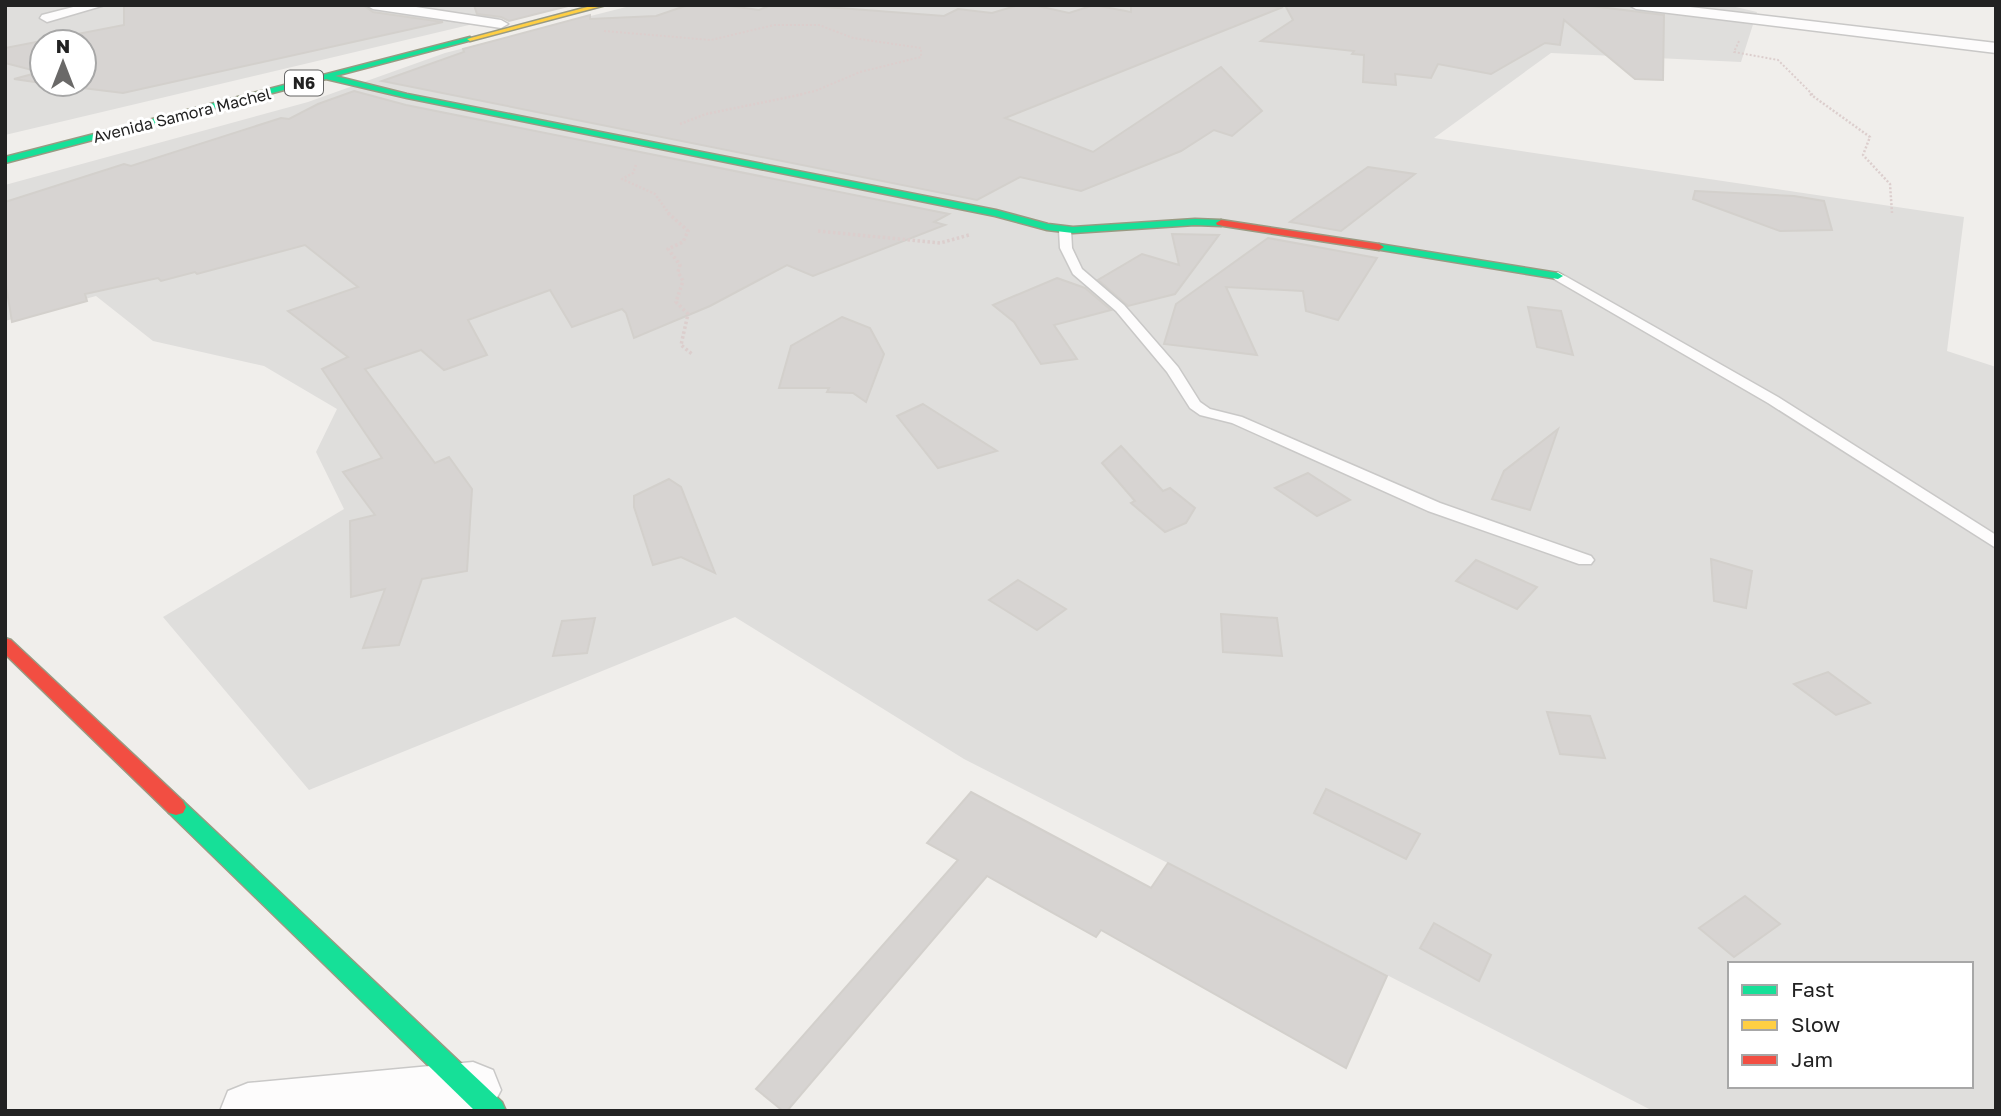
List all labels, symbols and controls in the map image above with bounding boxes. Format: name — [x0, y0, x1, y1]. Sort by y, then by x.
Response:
north arrow — [28, 28, 98, 98]
text: N — [56, 34, 70, 57]
road number: N6 — [285, 71, 323, 96]
street label: Avenida Samora Machel — [91, 83, 273, 147]
legend — [1728, 962, 1973, 1088]
text: Fast — [1791, 976, 1834, 1002]
text: Slow — [1791, 1011, 1840, 1037]
text: Jam — [1791, 1046, 1833, 1072]

